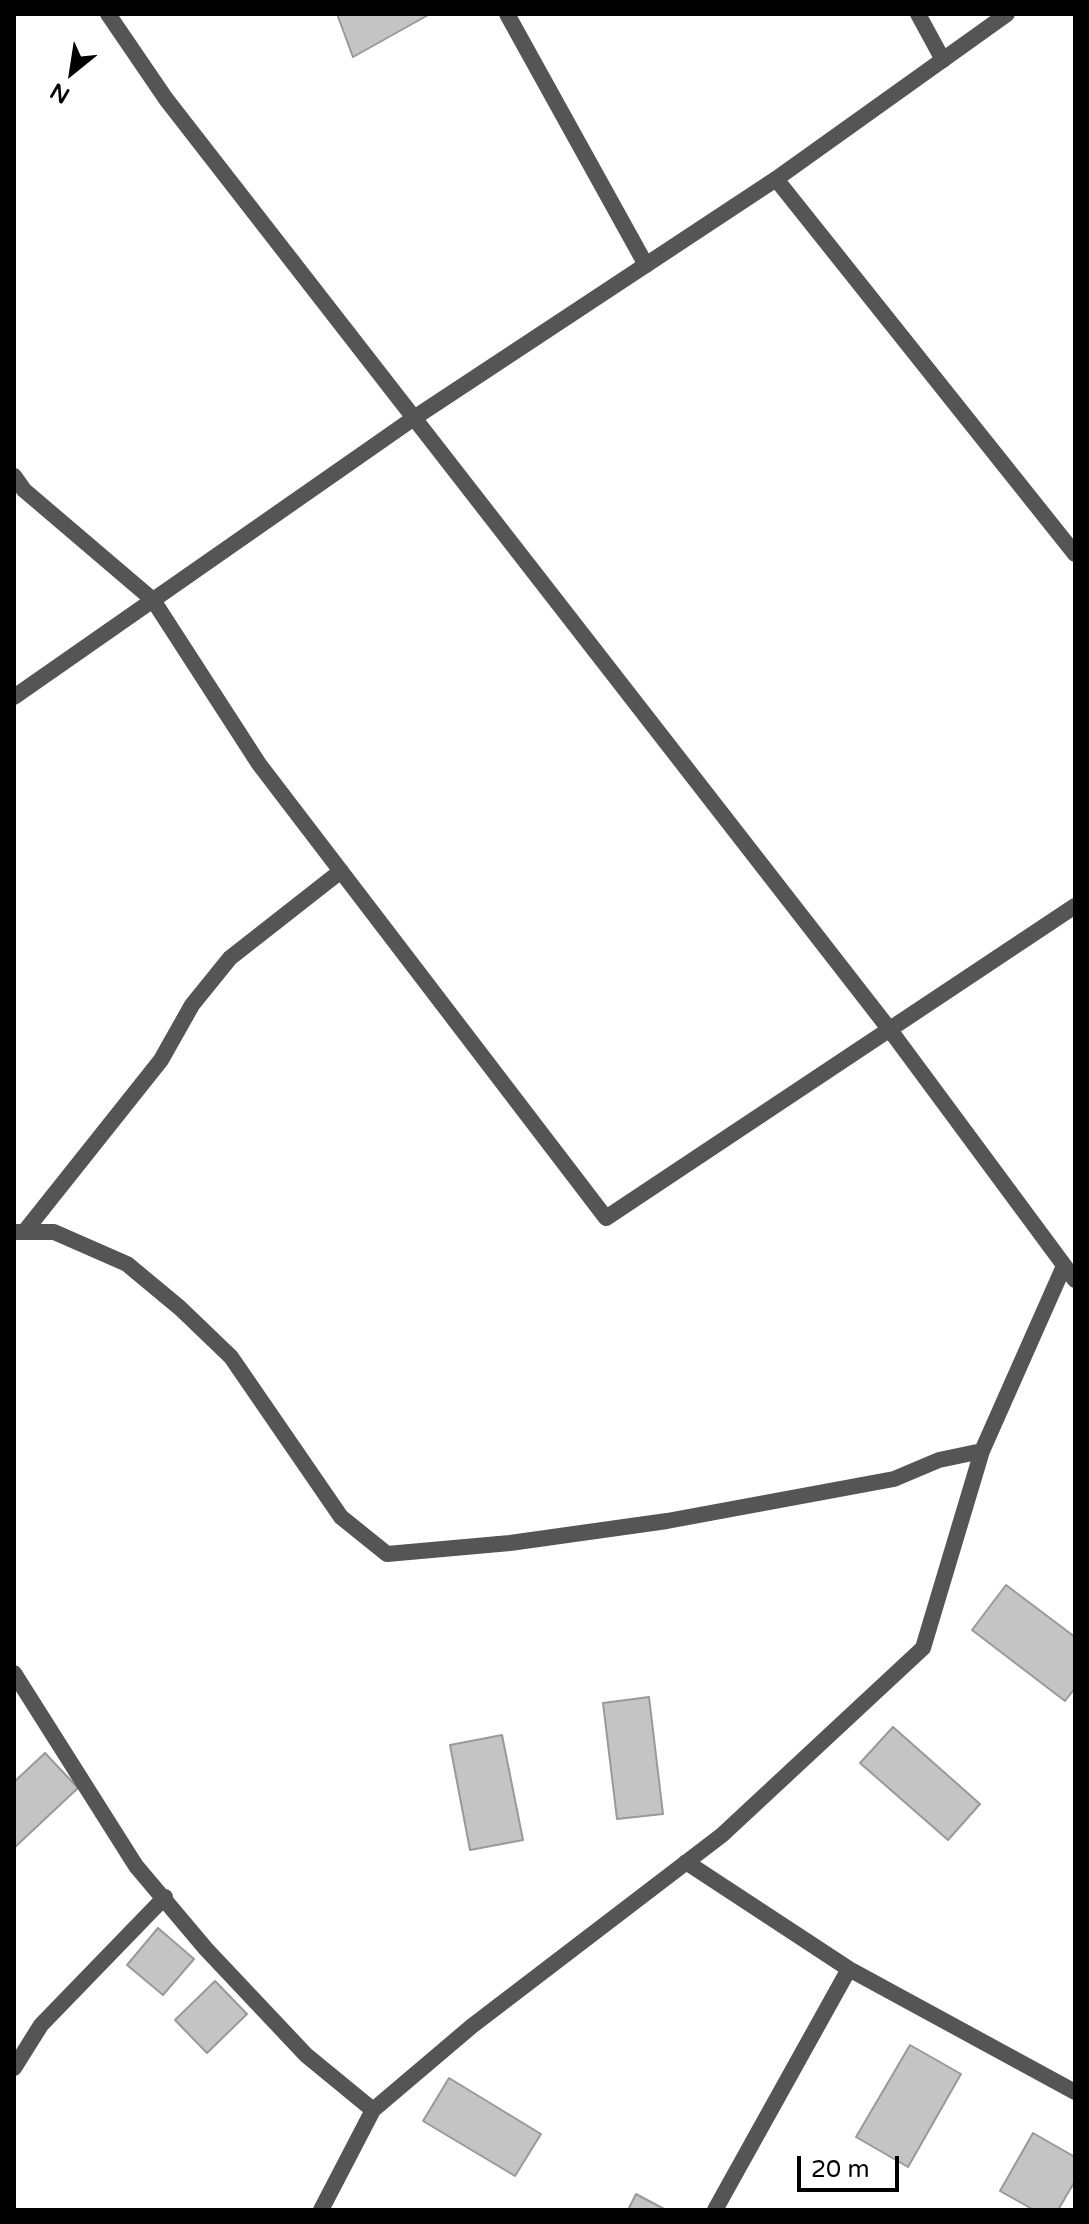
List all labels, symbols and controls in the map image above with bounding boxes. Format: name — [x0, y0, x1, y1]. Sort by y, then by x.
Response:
north arrow — [32, 32, 112, 112]
text: N — [46, 77, 74, 108]
scale bar — [801, 2140, 903, 2190]
text: 20 m — [811, 2155, 869, 2184]

